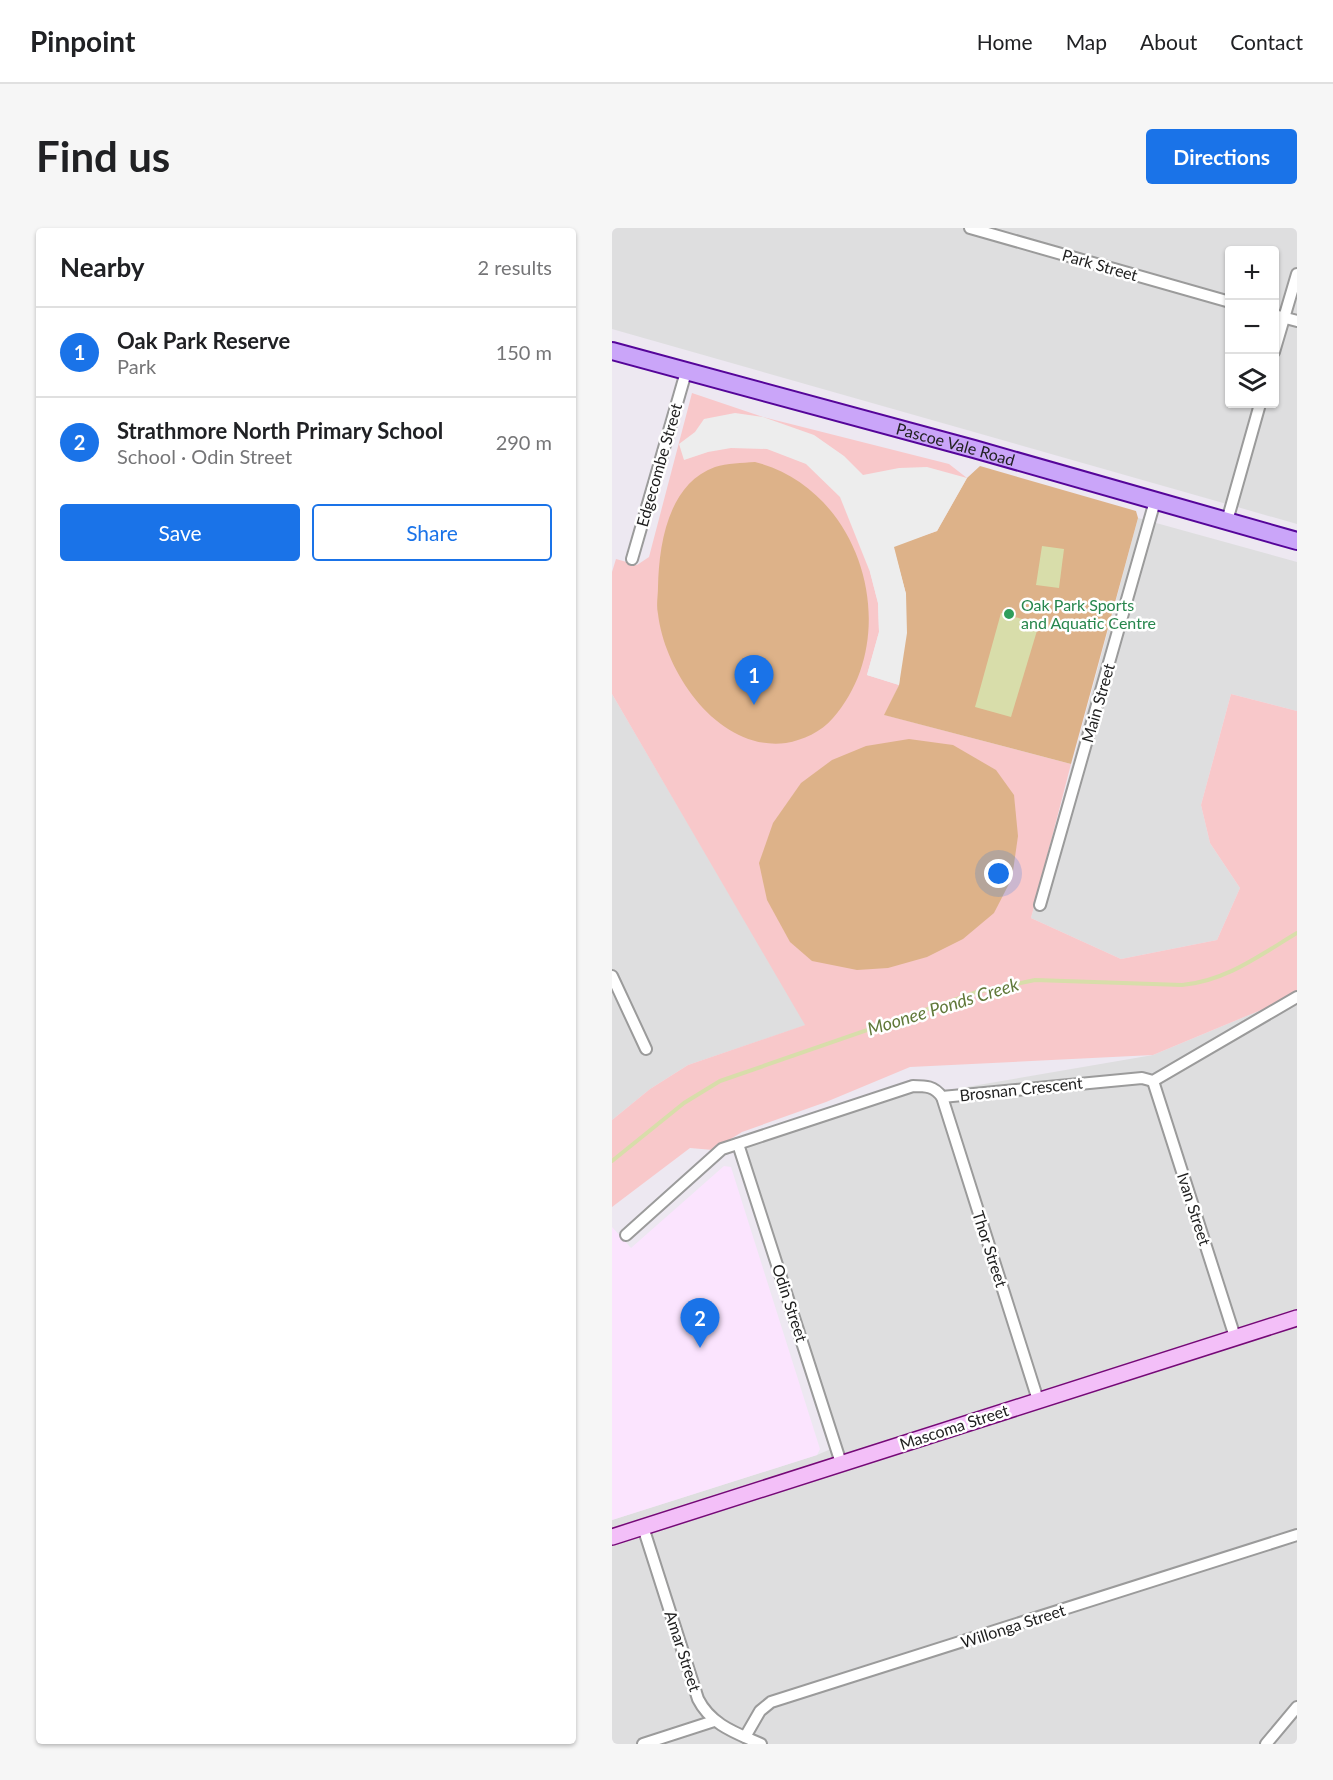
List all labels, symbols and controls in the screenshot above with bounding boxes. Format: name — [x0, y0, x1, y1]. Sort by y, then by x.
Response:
text: Pinpoint — [30, 24, 135, 58]
text: Home — [977, 29, 1033, 54]
text: Map — [1066, 29, 1107, 54]
text: About — [1140, 29, 1197, 54]
text: Contact — [1230, 29, 1303, 54]
button: Directions — [1146, 129, 1297, 184]
text: Find us — [36, 131, 170, 181]
street label: Park Street — [1060, 245, 1140, 284]
map controls — [1225, 246, 1279, 408]
button: + — [1225, 246, 1279, 300]
text: Nearby — [60, 251, 145, 283]
text: 2 results — [477, 255, 552, 279]
button: − — [1225, 300, 1279, 354]
text: Oak Park Reserve — [117, 327, 290, 354]
text: 1 — [74, 340, 85, 364]
text: 150 m — [496, 340, 552, 364]
text: Park — [117, 354, 156, 378]
button: layers — [1225, 354, 1279, 408]
street label: Edgecombe Street — [632, 401, 685, 529]
text: Strathmore North Primary School — [117, 417, 443, 444]
street label: Pascoe Vale Road — [894, 418, 1017, 469]
text: 2 — [74, 430, 85, 454]
text: 290 m — [496, 430, 552, 454]
text: School · Odin Street — [117, 444, 292, 468]
button: Save — [60, 504, 300, 561]
button: Share — [312, 504, 552, 561]
place label: Oak Park Sports and Aquatic Centre — [1021, 595, 1156, 632]
marker: Oak Park Sports and Aquatic Centre — [1002, 607, 1016, 621]
pin: 1 — [734, 656, 774, 705]
street label: Main Street — [1077, 661, 1118, 745]
your location — [984, 859, 1013, 888]
water label: Moonee Ponds Creek — [864, 972, 1021, 1040]
street label: Brosnan Crescent — [959, 1073, 1084, 1104]
street label: Ivan Street — [1174, 1170, 1215, 1248]
street label: Thor Street — [969, 1208, 1012, 1290]
street label: Odin Street — [769, 1262, 812, 1344]
pin: 2 — [680, 1298, 719, 1348]
street label: Mascoma Street — [897, 1400, 1011, 1453]
street label: Willonga Street — [958, 1600, 1068, 1651]
street label: Amar Street — [662, 1608, 706, 1694]

